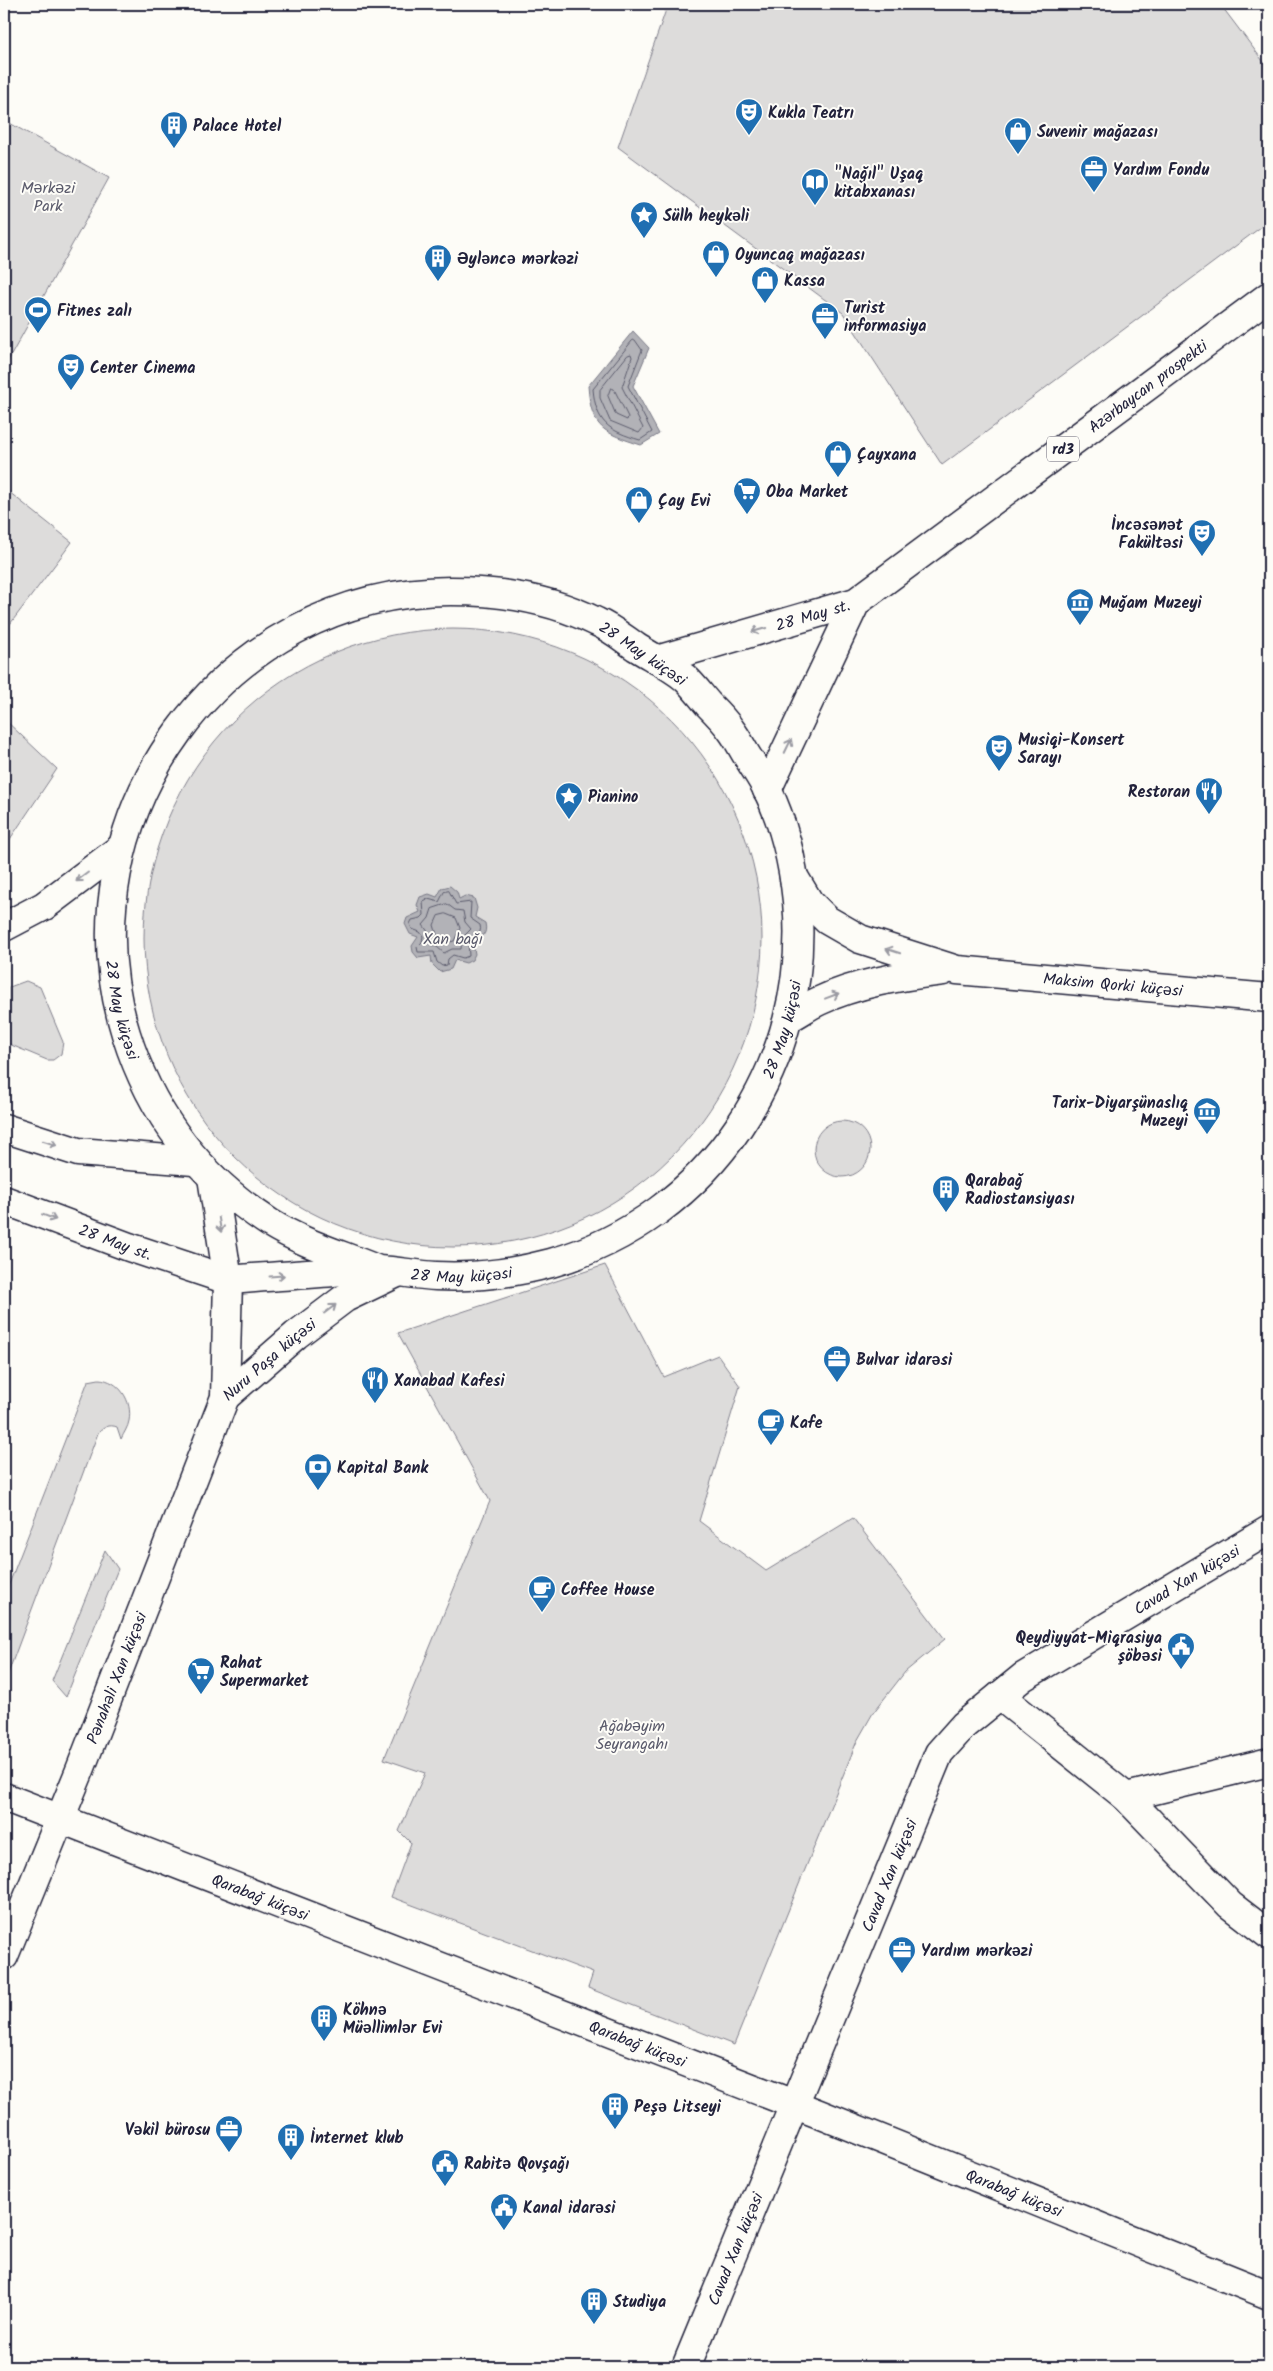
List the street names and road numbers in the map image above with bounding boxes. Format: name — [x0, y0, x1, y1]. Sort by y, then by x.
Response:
street label: Azərbaycan prospekti — [1083, 334, 1214, 440]
road number: rd3 — [1047, 436, 1079, 462]
street label: 28 May st. — [773, 593, 853, 639]
street label: 28 May küçəsi — [593, 616, 692, 694]
street label: 28 May küçəsi — [98, 959, 145, 1065]
street label: Maksim Qorki küçəsi — [1042, 967, 1185, 1004]
street label: 28 May küçəsi — [757, 978, 809, 1083]
street label: 28 May st. — [75, 1218, 155, 1268]
street label: 28 May küçəsi — [409, 1260, 515, 1290]
street label: Nuru Paşa küçəsi — [217, 1312, 323, 1408]
street label: Cavad Xan küçəsi — [1129, 1539, 1246, 1622]
street label: Pənahəli Xan küçəsi — [80, 1607, 155, 1748]
street label: Cavad Xan küçəsi — [856, 1814, 925, 1936]
street label: Qarabağ küçəsi — [208, 1868, 313, 1929]
street label: Qarabağ küçəsi — [585, 2015, 691, 2076]
street label: Qarabağ küçəsi — [962, 2163, 1067, 2225]
street label: Cavad Xan küçəsi — [702, 2188, 771, 2310]

